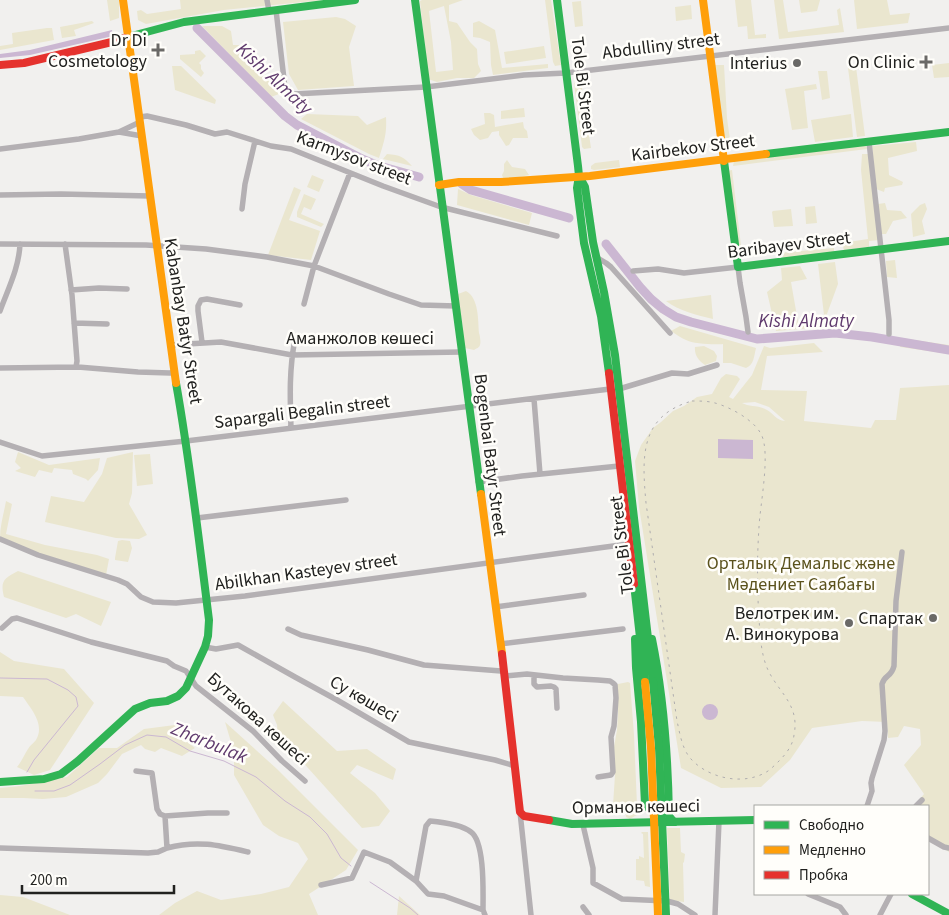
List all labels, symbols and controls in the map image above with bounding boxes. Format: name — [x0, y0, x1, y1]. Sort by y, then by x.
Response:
street label: Abdulliny street — [601, 26, 721, 66]
place label: Dr Di Cosmetology — [48, 28, 148, 74]
street label: Tole Bi Street — [565, 35, 601, 137]
water label: Kіshі Almaty — [230, 37, 319, 122]
marker: Dr Di Cosmetology — [151, 43, 165, 57]
place label: On Clinic — [848, 50, 915, 75]
place label: Interius — [730, 51, 787, 76]
marker: On Clinic — [919, 55, 933, 69]
marker: Interius — [791, 57, 803, 69]
street label: Karmysov street — [293, 125, 415, 191]
street label: Kairbekov Street — [630, 128, 756, 168]
street label: Baribayev Street — [726, 225, 852, 265]
street label: Kabanbay Batyr Street — [158, 236, 208, 406]
water label: Kіshі Almaty — [758, 308, 855, 335]
street label: Аманжолов көшесі — [286, 326, 434, 351]
street label: Bogenbai Batyr Street — [468, 372, 512, 538]
street label: Sapargali Begalin street — [213, 389, 391, 435]
street label: Tole Bi Street — [604, 494, 640, 596]
street label: Abilkhan Kasteyev street — [213, 547, 399, 597]
park label: Орталық Демалыс және Мәдениет Саябағы — [707, 551, 895, 597]
place label: Велотрек им. А. Винокурова — [725, 601, 839, 647]
place label: Спартак — [858, 606, 923, 631]
marker: Спартак — [927, 612, 939, 624]
marker: Велотрек им. А. Винокурова — [843, 617, 855, 629]
street label: Бутакова көшесі — [202, 667, 314, 771]
street label: Су көшесі — [325, 669, 403, 729]
water label: Zharbulak — [166, 715, 252, 771]
street label: Орманов көшесі — [572, 793, 700, 821]
legend — [754, 805, 929, 895]
text: Свободно — [799, 815, 864, 836]
text: Медленно — [799, 840, 866, 861]
scale bar — [22, 862, 175, 894]
text: Пробка — [799, 865, 848, 886]
text: 200 m — [30, 870, 68, 891]

